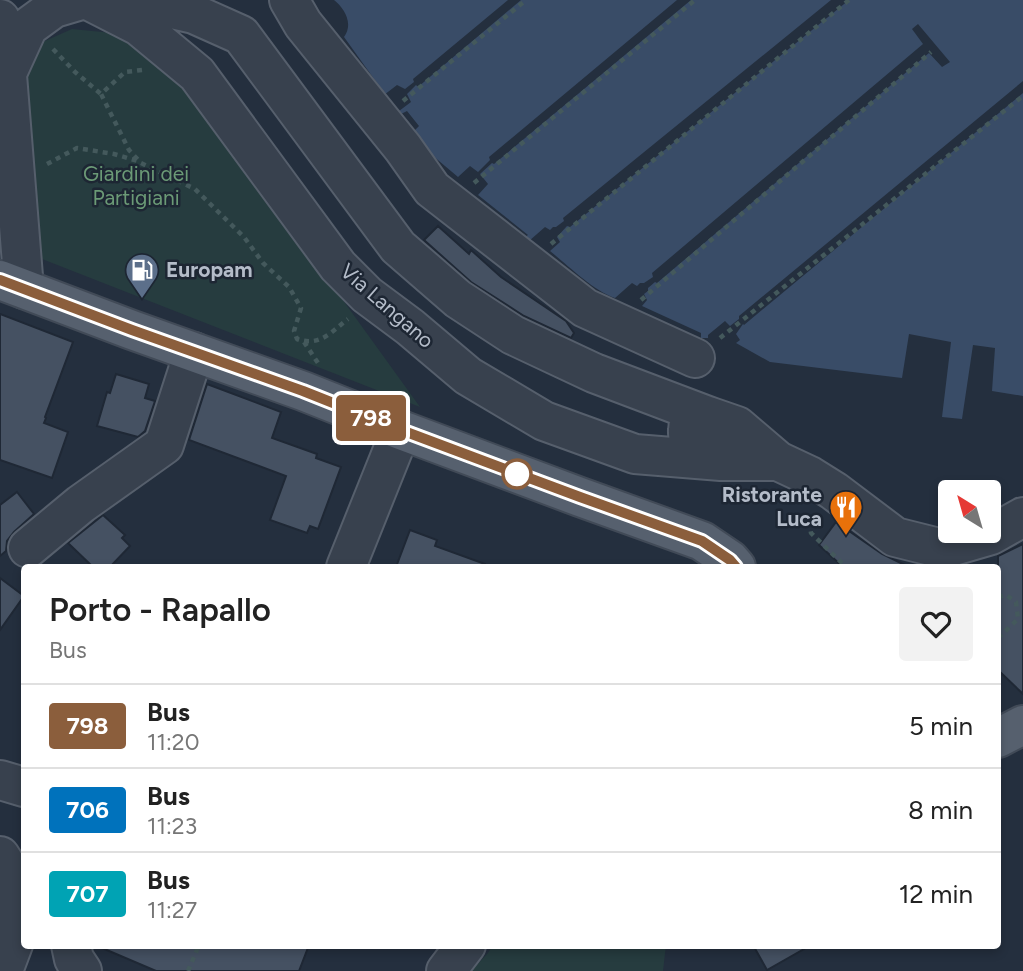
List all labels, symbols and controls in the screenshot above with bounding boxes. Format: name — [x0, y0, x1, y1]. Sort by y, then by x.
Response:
park label: Giardini dei Partigiani — [83, 161, 189, 210]
fuel station icon: Europam — [123, 251, 161, 300]
place label: Europam — [166, 257, 253, 282]
street label: Via Langano — [336, 258, 439, 353]
line badge: 798 — [331, 395, 411, 441]
text: 798 — [350, 403, 392, 432]
unlabelled marker — [502, 459, 532, 489]
north arrow — [938, 480, 1001, 542]
map controls — [938, 480, 1001, 543]
place label: Ristorante Luca — [722, 482, 822, 531]
restaurant icon: Ristorante Luca — [827, 488, 865, 537]
button: heart — [899, 587, 973, 661]
text: Porto - Rapallo — [49, 590, 271, 629]
text: Bus — [49, 636, 87, 664]
text: Bus — [147, 696, 190, 728]
text: 5 min — [909, 710, 973, 742]
text: 798 — [67, 711, 108, 740]
text: 11:20 — [147, 728, 199, 756]
text: Bus — [147, 780, 190, 812]
text: 8 min — [908, 794, 973, 826]
text: 706 — [66, 795, 109, 824]
text: 11:23 — [147, 812, 197, 840]
text: Bus — [147, 864, 190, 896]
text: 12 min — [899, 878, 973, 910]
text: 707 — [66, 879, 109, 908]
text: 11:27 — [147, 896, 197, 924]

